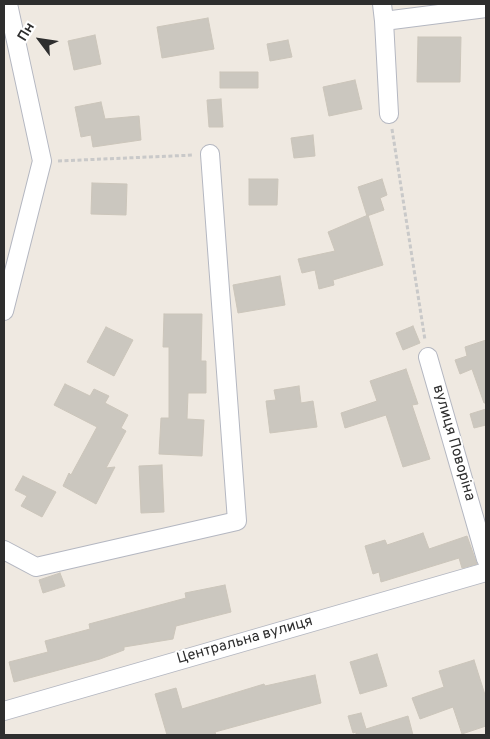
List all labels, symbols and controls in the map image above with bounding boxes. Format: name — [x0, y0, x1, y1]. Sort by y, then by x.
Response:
north arrow — [15, 15, 65, 65]
text: Пн — [15, 20, 39, 44]
street label: вулиця Поворіна — [428, 383, 478, 503]
street label: Центральна вулиця — [175, 613, 315, 669]

